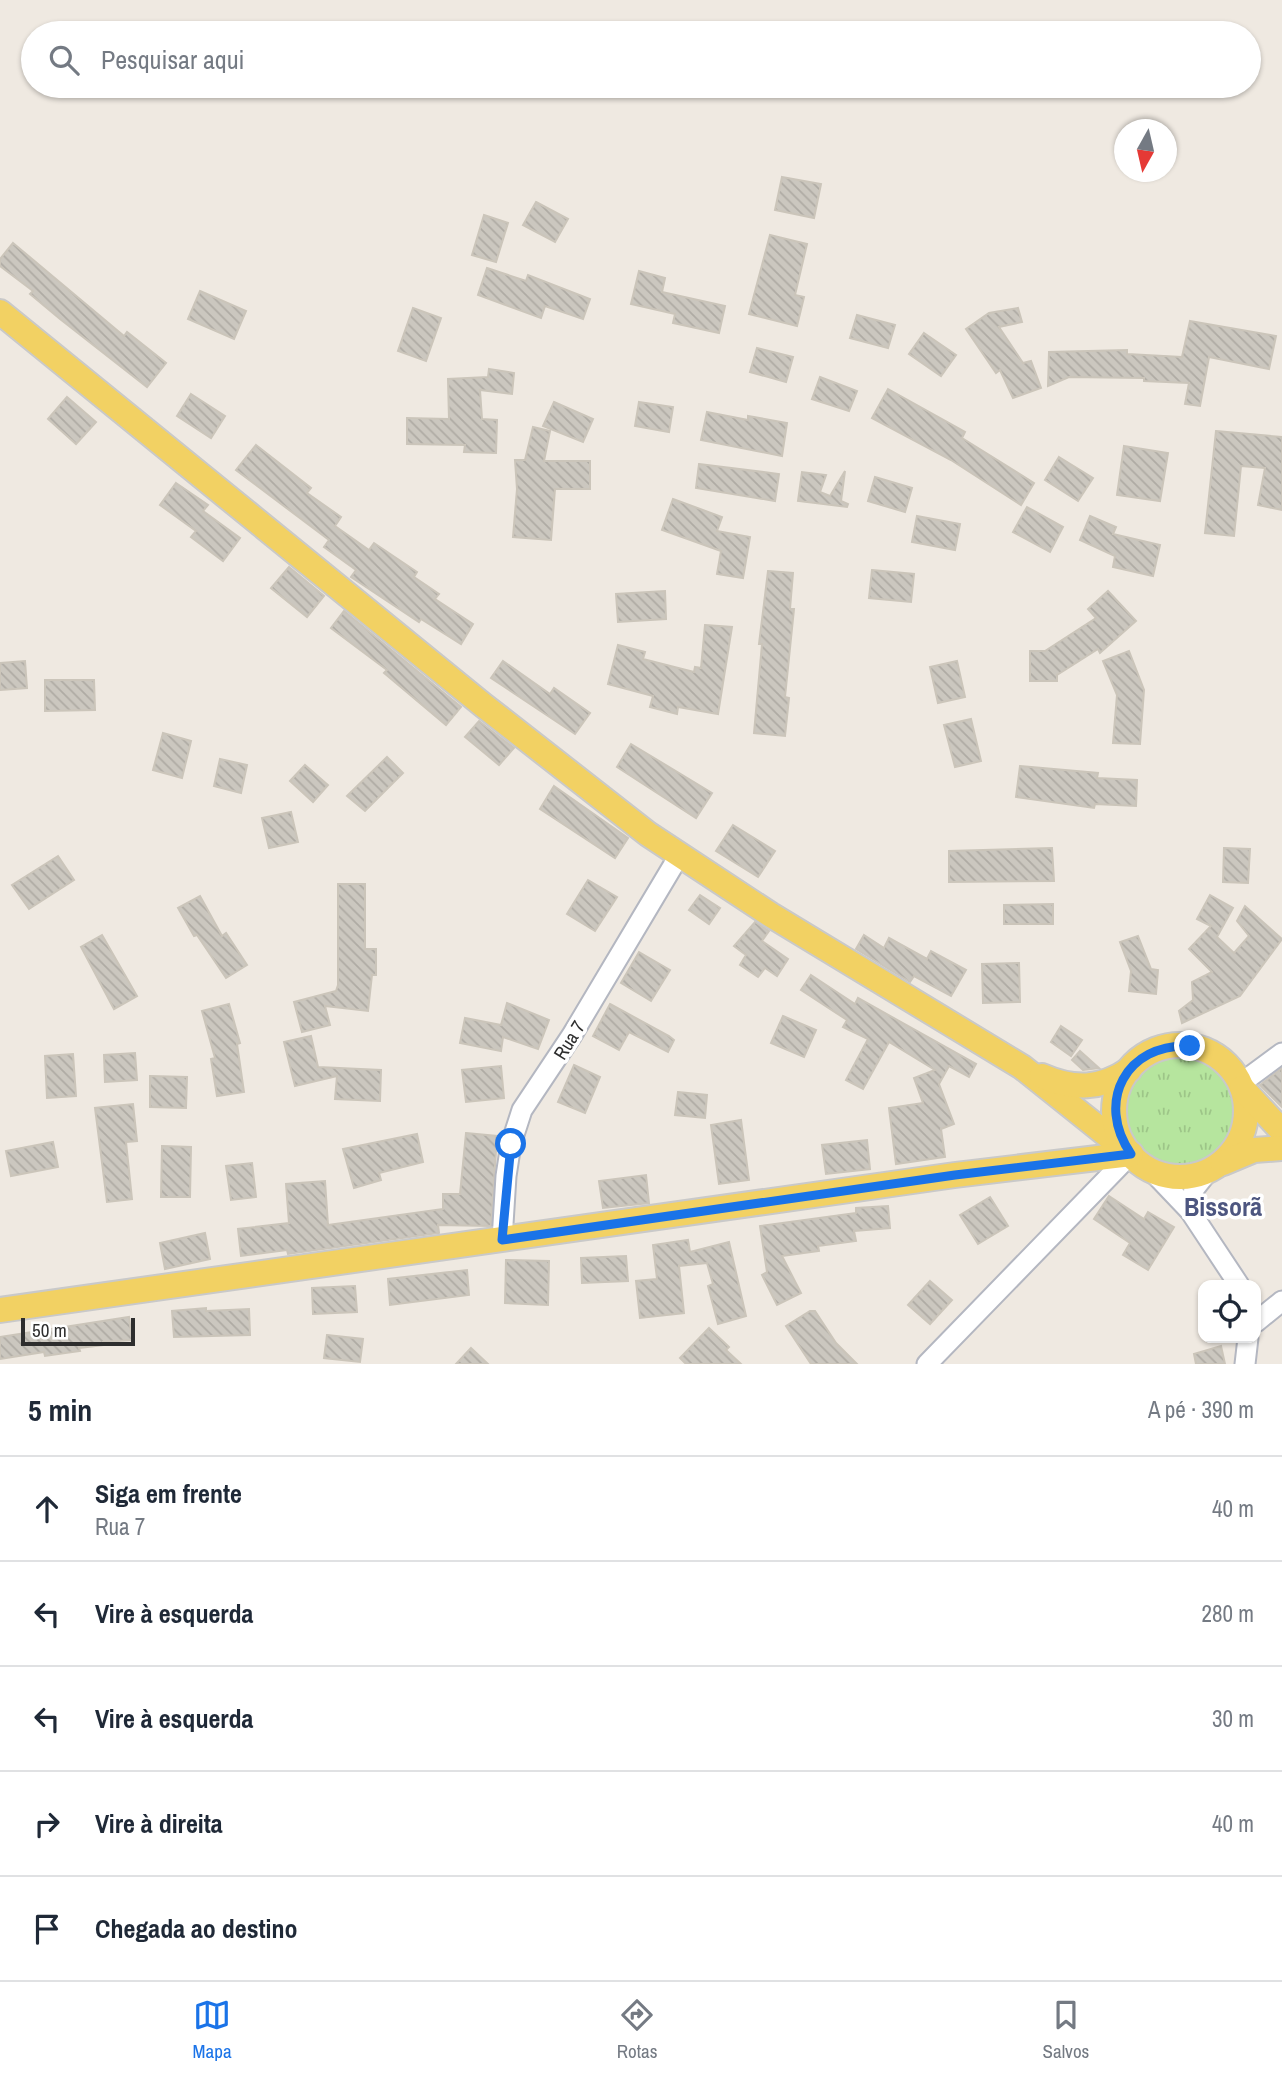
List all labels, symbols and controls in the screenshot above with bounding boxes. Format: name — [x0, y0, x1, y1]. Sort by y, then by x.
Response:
search box — [21, 21, 1261, 98]
icon: search — [45, 41, 83, 79]
text: Pesquisar aqui — [101, 42, 244, 77]
north arrow — [1114, 119, 1177, 182]
street label: Rua 7 — [547, 1015, 591, 1065]
route end — [1174, 1030, 1205, 1061]
route start — [495, 1128, 526, 1159]
district label: Bissorã — [1184, 1189, 1262, 1224]
map controls — [1198, 1280, 1261, 1343]
button: locate — [1198, 1280, 1261, 1343]
scale bar — [21, 1315, 135, 1347]
text: 50 m — [32, 1317, 67, 1343]
text: 5 min — [28, 1390, 92, 1430]
text: A pé · 390 m — [1148, 1394, 1254, 1425]
text: Siga em frente — [95, 1476, 242, 1511]
icon: ahead — [28, 1490, 66, 1528]
text: 40 m — [1212, 1493, 1254, 1524]
text: Rua 7 — [95, 1511, 145, 1542]
icon: left — [28, 1595, 66, 1633]
text: Vire à esquerda — [95, 1596, 253, 1631]
text: 280 m — [1202, 1598, 1254, 1629]
icon: left — [28, 1700, 66, 1738]
text: Vire à esquerda — [95, 1701, 253, 1736]
text: 30 m — [1212, 1703, 1254, 1734]
icon: right — [28, 1805, 66, 1843]
text: Vire à direita — [95, 1806, 223, 1841]
text: 40 m — [1212, 1808, 1254, 1839]
icon: arrive — [28, 1910, 66, 1948]
text: Chegada ao destino — [95, 1911, 298, 1946]
tab: Mapa — [193, 1996, 232, 2064]
tab: Rotas — [617, 1996, 657, 2064]
tab: Salvos — [1043, 1996, 1089, 2064]

